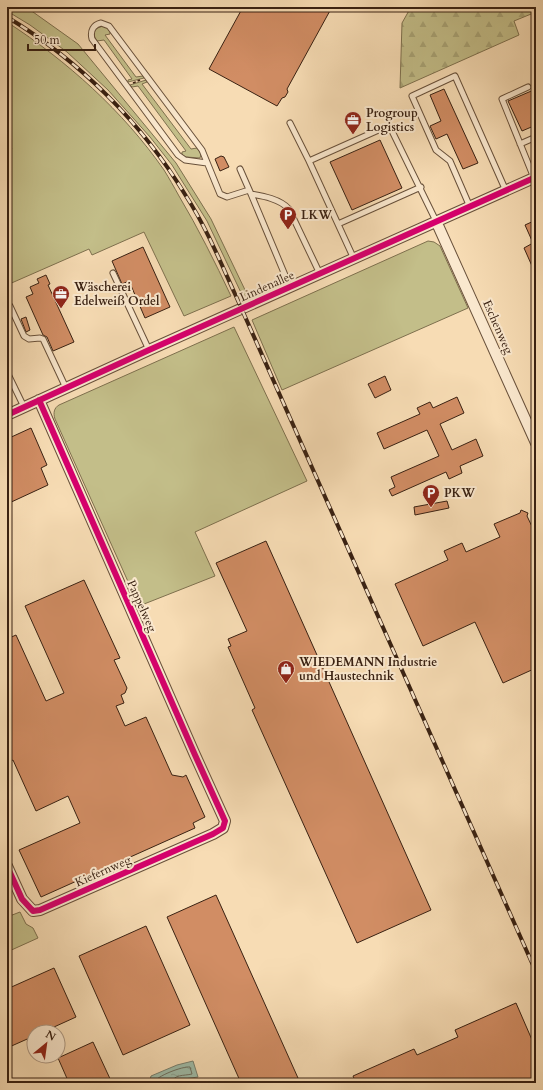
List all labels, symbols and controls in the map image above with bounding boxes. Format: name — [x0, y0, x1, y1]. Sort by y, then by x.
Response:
scale bar — [28, 26, 95, 52]
text: 50 m — [34, 32, 61, 48]
place label: Progroup Logistics — [366, 105, 418, 135]
office icon: Progroup Logistics — [343, 110, 363, 135]
parking icon: LKW — [278, 205, 298, 230]
place label: LKW — [301, 207, 332, 223]
street label: Lindenallee — [237, 267, 297, 305]
place label: Wäscherei Edelweiß Ordel — [73, 279, 160, 309]
office icon: Wäscherei Edelweiß Ordel — [51, 284, 71, 309]
street label: Eschenweg — [479, 297, 517, 357]
parking icon: PKW — [421, 483, 441, 508]
place label: PKW — [444, 485, 475, 501]
street label: Pappelweg — [123, 577, 161, 635]
place label: WIEDEMANN Industrie und Haustechnik — [298, 654, 437, 684]
shop icon: WIEDEMANN Industrie und Haustechnik — [276, 659, 296, 684]
street label: Kiefernweg — [72, 851, 134, 890]
north arrow — [26, 1024, 66, 1064]
text: N — [43, 1027, 59, 1045]

